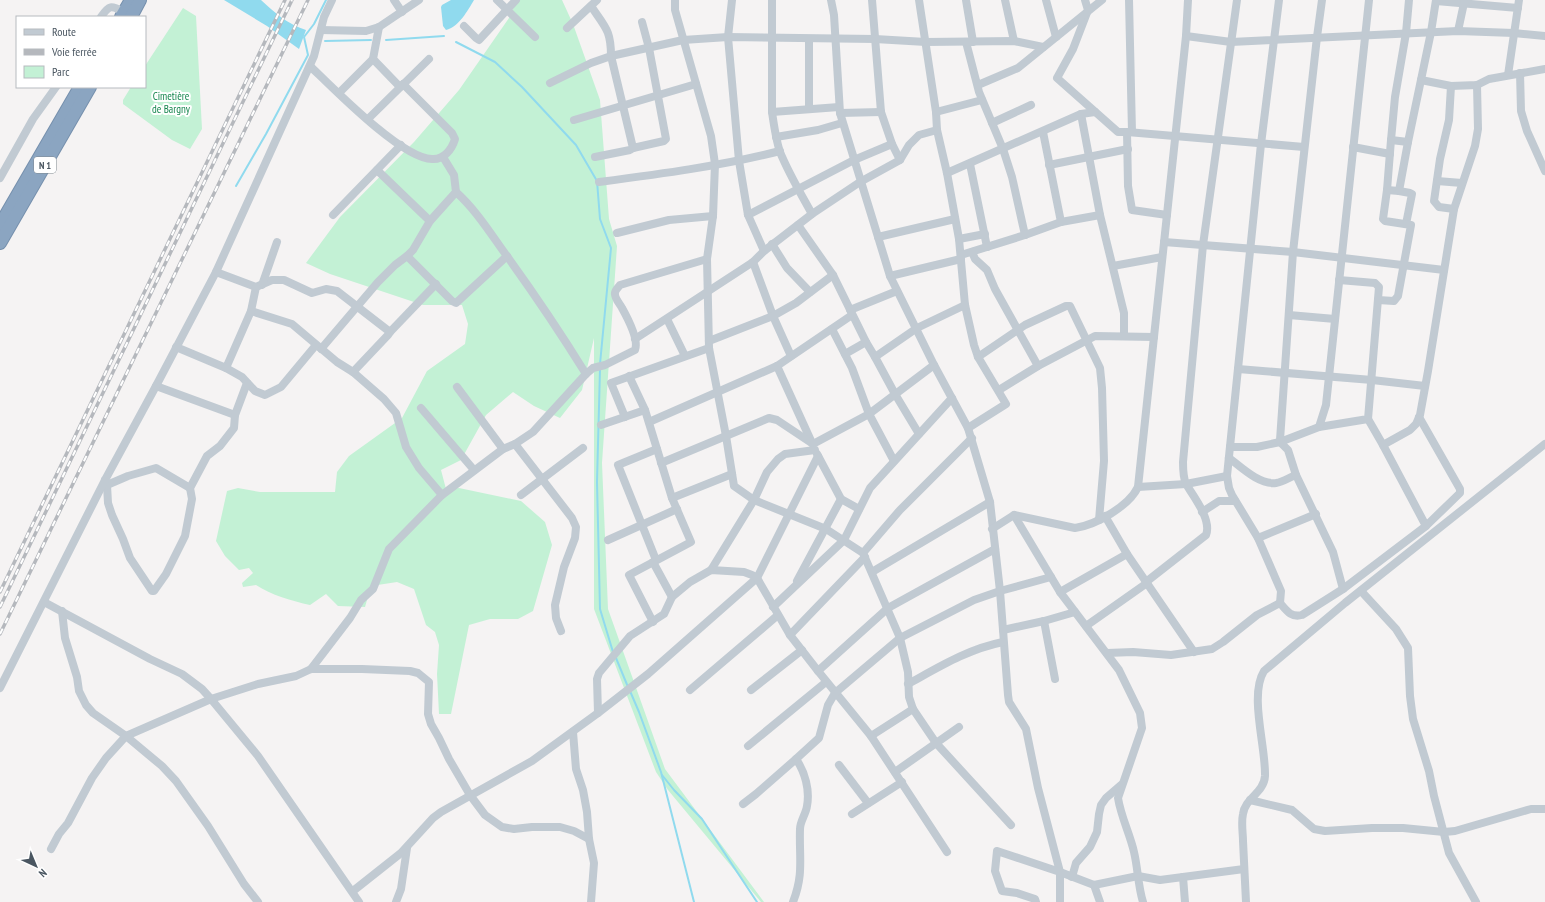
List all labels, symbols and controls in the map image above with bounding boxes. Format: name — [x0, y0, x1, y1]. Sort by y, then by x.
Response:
legend — [16, 16, 146, 88]
text: Route — [52, 24, 76, 39]
text: Voie ferrée — [51, 44, 97, 59]
text: Parc — [52, 64, 70, 79]
park label: Cimetière de Bargny — [152, 89, 191, 116]
road number: N 1 — [34, 157, 56, 173]
north arrow — [16, 846, 56, 886]
text: N — [36, 866, 50, 880]

